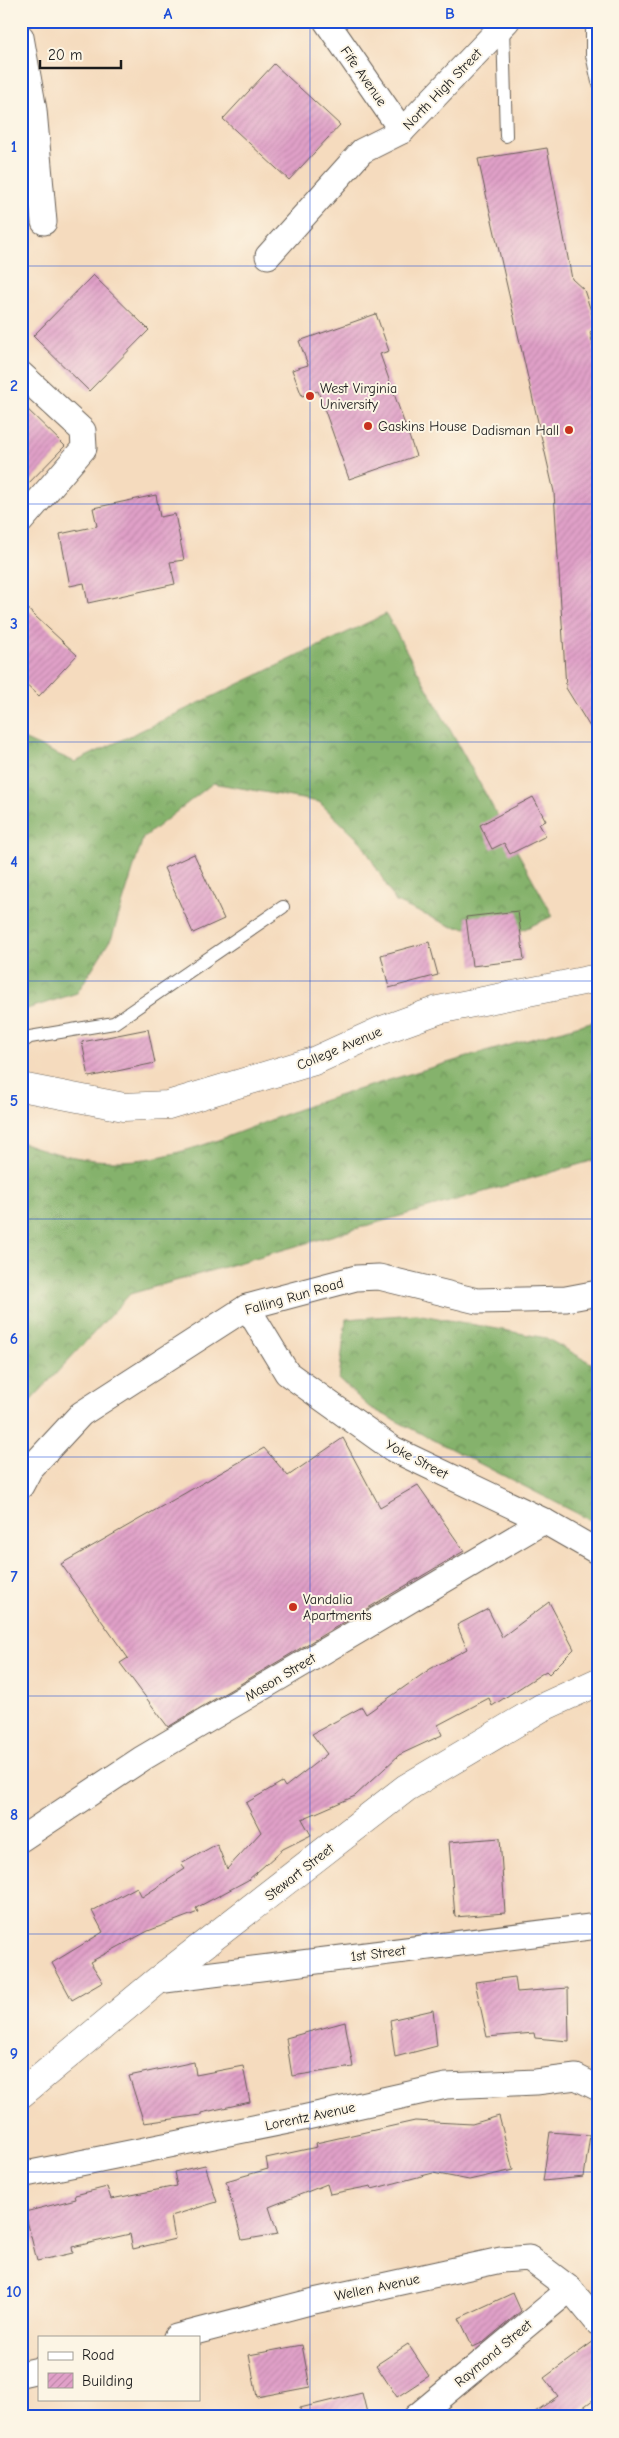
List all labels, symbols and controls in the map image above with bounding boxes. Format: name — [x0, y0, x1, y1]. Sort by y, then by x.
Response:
text: A — [164, 5, 173, 23]
text: B — [445, 5, 455, 23]
scale bar — [40, 38, 121, 70]
street label: Fife Avenue — [337, 43, 390, 110]
street label: North High Street — [399, 44, 486, 133]
text: 20 m — [48, 46, 82, 64]
text: 1 — [11, 138, 17, 156]
text: 2 — [10, 377, 18, 395]
place label: West Virginia University — [320, 380, 397, 413]
marker: West Virginia University — [304, 390, 316, 402]
place label: Gaskins House — [378, 418, 467, 435]
marker: Gaskins House — [362, 420, 374, 432]
place label: Dadisman Hall — [472, 422, 559, 439]
marker: Dadisman Hall — [563, 424, 575, 436]
text: 3 — [10, 615, 18, 633]
text: 4 — [10, 853, 18, 871]
street label: College Avenue — [294, 1023, 384, 1074]
text: 5 — [10, 1092, 18, 1110]
street label: Falling Run Road — [243, 1274, 345, 1319]
text: 6 — [10, 1330, 18, 1348]
street label: Yoke Street — [383, 1436, 452, 1483]
text: 7 — [10, 1568, 18, 1586]
place label: Vandalia Apartments — [303, 1591, 372, 1624]
marker: Vandalia Apartments — [287, 1601, 299, 1613]
street label: Mason Street — [242, 1649, 320, 1705]
text: 8 — [10, 1806, 18, 1824]
street label: Stewart Street — [261, 1840, 338, 1905]
street label: 1st Street — [350, 1942, 407, 1965]
text: 9 — [10, 2045, 18, 2063]
street label: Lorentz Avenue — [264, 2099, 357, 2134]
street label: Wellen Avenue — [333, 2270, 421, 2305]
text: 10 — [6, 2283, 22, 2301]
street label: Raymond Street — [451, 2316, 536, 2391]
legend — [38, 2336, 200, 2400]
text: Road — [82, 2346, 114, 2364]
text: Building — [82, 2372, 133, 2390]

